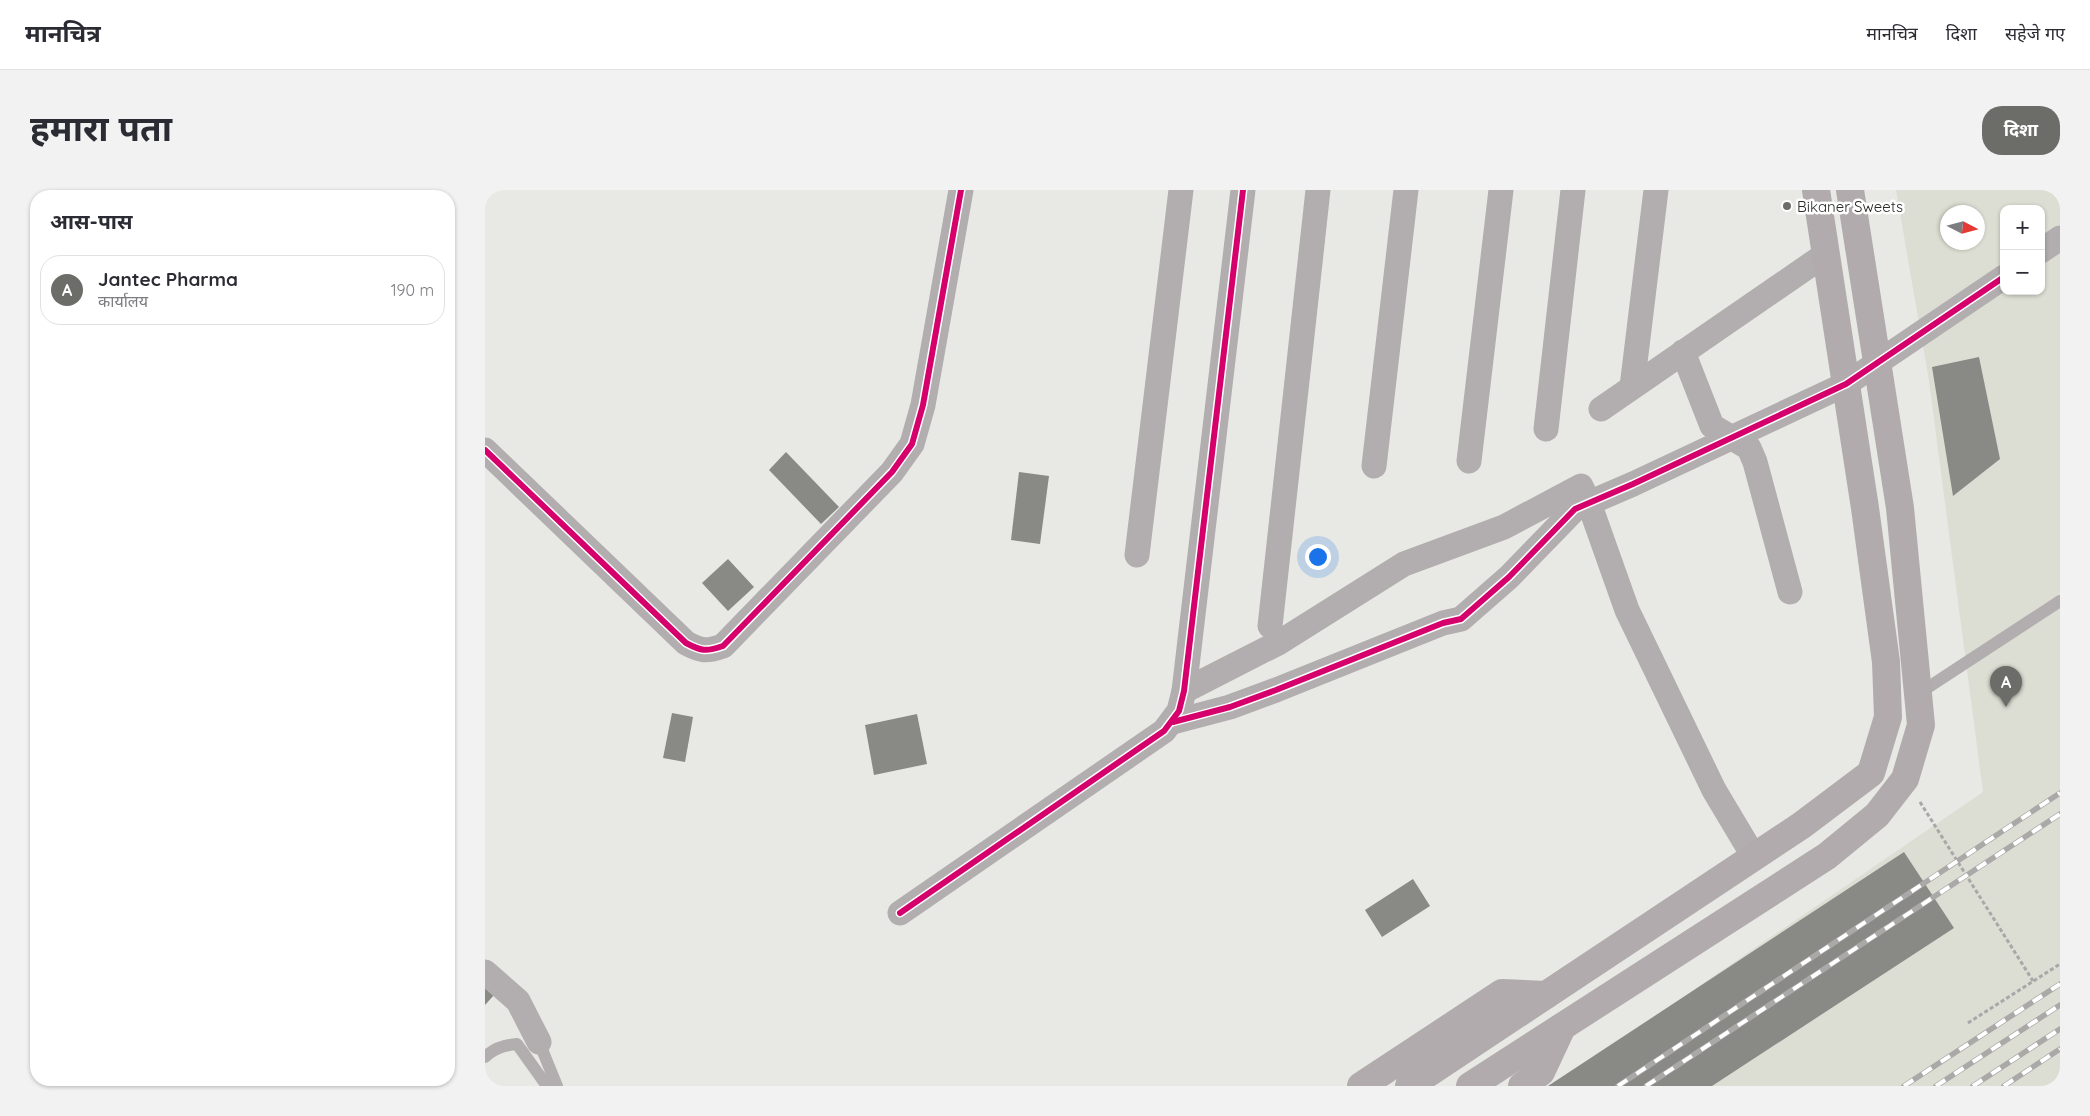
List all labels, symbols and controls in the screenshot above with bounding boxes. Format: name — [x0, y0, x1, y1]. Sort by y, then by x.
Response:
text: मानचित्र — [25, 18, 101, 48]
text: मानचित्र — [1866, 22, 1918, 45]
text: दिशा — [1946, 22, 1977, 45]
text: सहेजे गए — [2005, 22, 2065, 45]
text: हमारा पता — [30, 106, 172, 150]
button: दिशा — [1982, 106, 2060, 155]
place label: Bikaner Sweets — [1797, 197, 1903, 216]
marker: Bikaner Sweets — [1781, 200, 1793, 212]
north arrow — [1940, 205, 1985, 250]
map controls — [2000, 205, 2045, 295]
button: + — [2000, 205, 2045, 250]
text: आस-पास — [50, 208, 132, 234]
button: − — [2000, 250, 2045, 295]
text: Jantec Pharma — [98, 267, 238, 291]
text: A — [62, 280, 72, 300]
text: 190 m — [391, 280, 434, 300]
text: कार्यालय — [98, 291, 148, 311]
your location — [1305, 544, 1331, 570]
pin: A — [1990, 666, 2022, 707]

